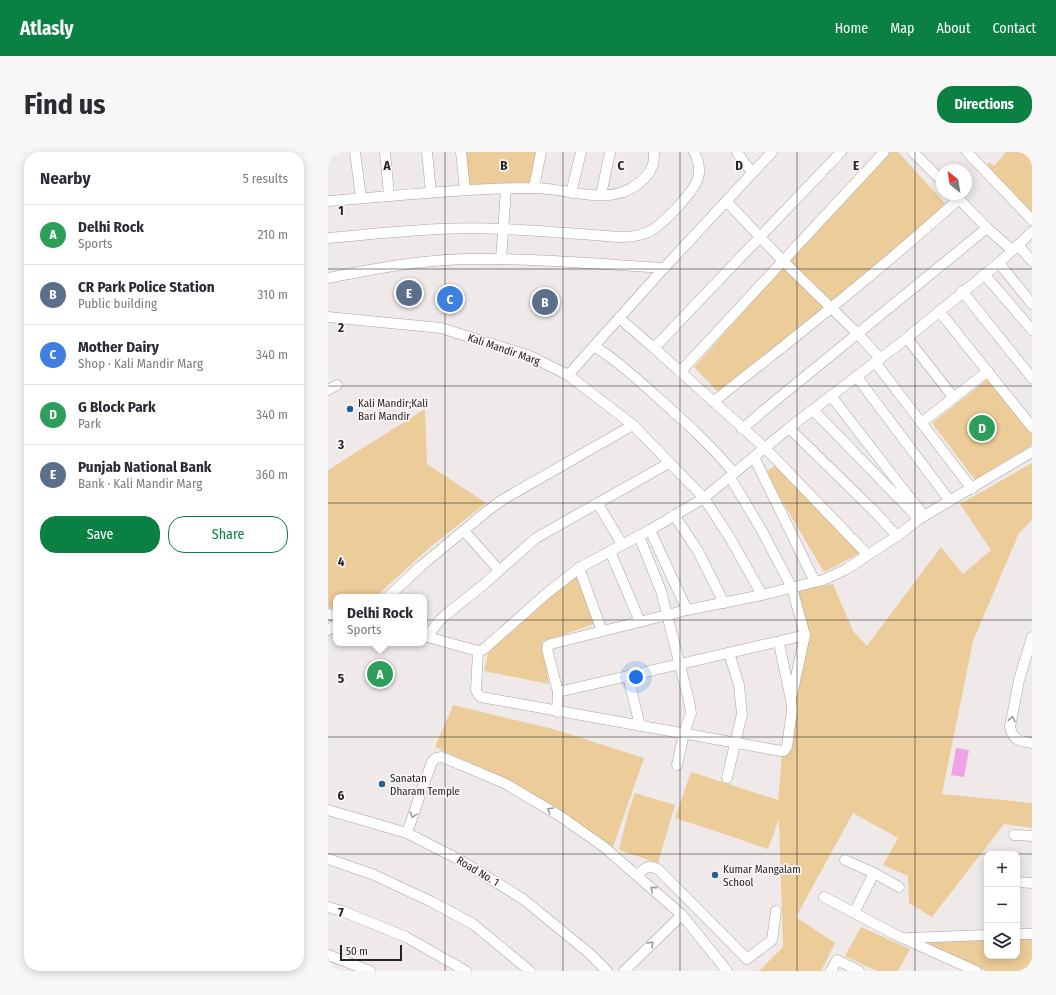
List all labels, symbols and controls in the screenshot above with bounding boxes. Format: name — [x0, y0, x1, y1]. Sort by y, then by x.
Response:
text: Atlasly — [20, 17, 74, 40]
text: Home — [835, 20, 868, 37]
text: Map — [890, 20, 914, 37]
text: About — [936, 20, 971, 37]
text: Contact — [993, 20, 1036, 37]
button: Directions — [937, 86, 1032, 123]
text: Find us — [24, 88, 106, 121]
text: A — [382, 158, 391, 173]
text: B — [500, 158, 508, 173]
text: C — [618, 158, 625, 173]
text: D — [735, 158, 743, 173]
text: E — [853, 158, 859, 173]
north arrow — [936, 164, 972, 200]
text: Nearby — [40, 168, 91, 189]
text: 5 results — [243, 171, 288, 186]
text: 1 — [338, 203, 344, 218]
text: Delhi Rock — [78, 218, 144, 236]
text: A — [49, 227, 57, 242]
text: 210 m — [258, 227, 288, 242]
text: Sports — [78, 236, 113, 251]
text: CR Park Police Station — [78, 278, 215, 296]
pin: E — [396, 278, 422, 308]
pin: C — [437, 284, 463, 314]
text: B — [49, 287, 57, 302]
text: 310 m — [258, 287, 288, 302]
pin: B — [532, 287, 558, 317]
text: Public building — [78, 296, 157, 311]
text: 2 — [337, 320, 344, 335]
street label: Kali Mandir Marg — [466, 331, 542, 368]
text: Mother Dairy — [78, 338, 159, 356]
text: C — [50, 347, 56, 362]
text: 340 m — [256, 347, 288, 362]
text: Shop · Kali Mandir Marg — [78, 356, 203, 371]
place label: Kali Mandir;Kali Bari Mandir — [358, 397, 428, 423]
text: G Block Park — [78, 398, 156, 416]
marker: Kali Mandir;Kali Bari Mandir — [345, 404, 355, 414]
text: D — [49, 407, 57, 422]
text: 340 m — [256, 407, 288, 422]
pin: D — [969, 413, 995, 443]
text: Park — [78, 416, 101, 431]
text: 3 — [337, 437, 344, 452]
text: Punjab National Bank — [78, 458, 211, 476]
text: E — [50, 467, 56, 482]
text: 360 m — [256, 467, 288, 482]
text: Bank · Kali Mandir Marg — [78, 476, 202, 491]
button: Save — [40, 516, 160, 553]
button: Share — [168, 516, 288, 553]
text: 4 — [338, 554, 345, 569]
popup — [333, 594, 427, 646]
text: Delhi Rock — [347, 604, 413, 622]
text: Sports — [347, 622, 382, 637]
pin: A — [367, 659, 393, 689]
your location — [626, 667, 646, 687]
text: 5 — [338, 671, 344, 686]
one-way arrow — [1007, 716, 1015, 722]
place label: Sanatan Dharam Temple — [390, 772, 460, 798]
marker: Sanatan Dharam Temple — [377, 779, 387, 789]
text: 6 — [338, 788, 345, 803]
one-way arrow — [547, 808, 554, 815]
one-way arrow — [409, 811, 418, 818]
map controls — [984, 851, 1020, 959]
button: + — [984, 851, 1020, 887]
street label: Road No. 1 — [454, 854, 501, 889]
place label: Kumar Mangalam School — [723, 863, 801, 889]
marker: Kumar Mangalam School — [710, 870, 720, 880]
one-way arrow — [650, 887, 657, 894]
button: − — [984, 887, 1020, 923]
text: 7 — [338, 905, 344, 920]
button: layers — [984, 923, 1020, 959]
one-way arrow — [646, 941, 654, 948]
scale bar — [340, 943, 402, 962]
text: 50 m — [346, 945, 368, 958]

